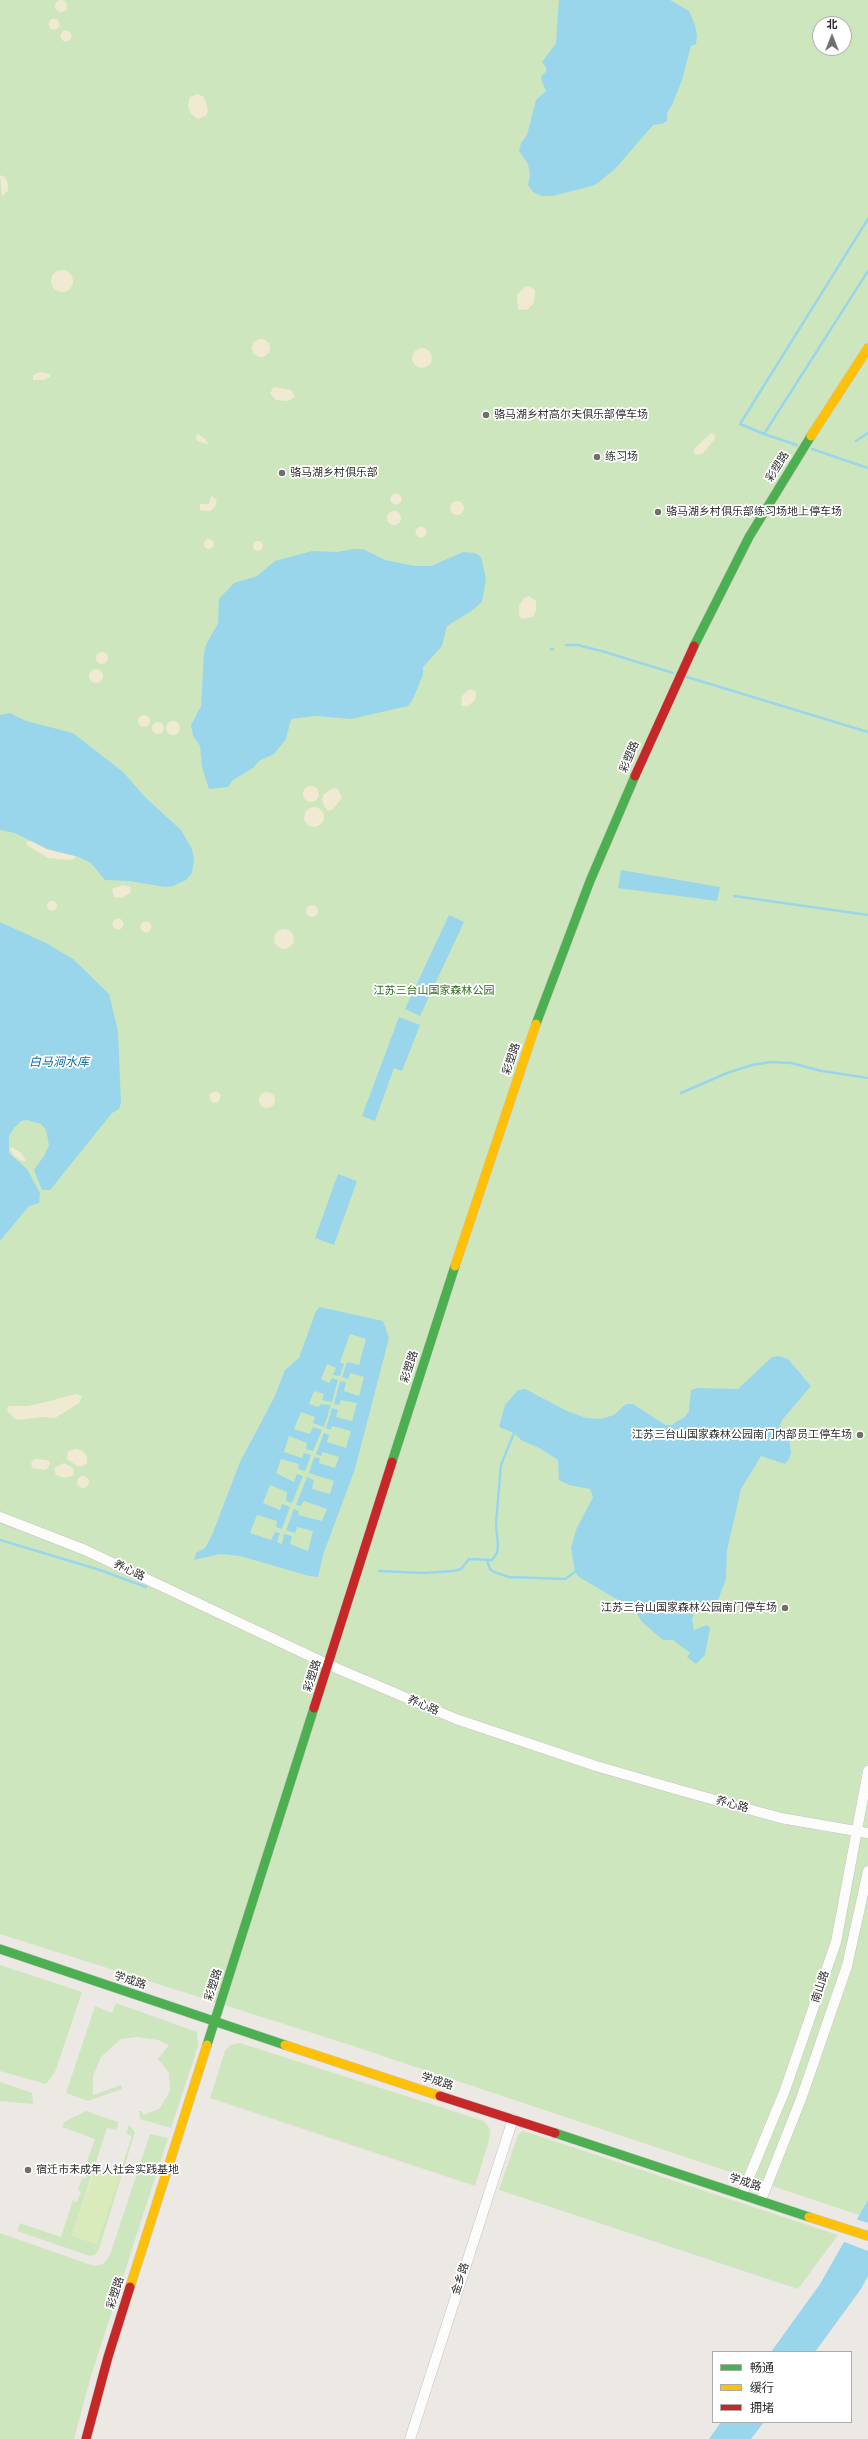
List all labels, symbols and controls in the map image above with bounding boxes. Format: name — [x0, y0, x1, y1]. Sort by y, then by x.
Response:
north arrow — [812, 16, 852, 56]
text: 北 — [827, 17, 838, 32]
place label: 骆马湖乡村高尔夫俱乐部停车场 — [494, 408, 648, 422]
marker: 骆马湖乡村高尔夫俱乐部停车场 — [481, 410, 491, 420]
place label: 练习场 — [605, 450, 638, 464]
street label: 彩塑路 — [764, 450, 792, 484]
marker: 练习场 — [592, 452, 602, 462]
place label: 骆马湖乡村俱乐部 — [290, 466, 378, 480]
marker: 骆马湖乡村俱乐部 — [277, 468, 287, 478]
place label: 骆马湖乡村俱乐部练习场地上停车场 — [666, 505, 842, 519]
marker: 骆马湖乡村俱乐部练习场地上停车场 — [653, 507, 663, 517]
street label: 彩塑路 — [617, 739, 643, 775]
park label: 江苏三台山国家森林公园 — [374, 984, 494, 998]
street label: 彩塑路 — [500, 1041, 524, 1077]
water label: 白马涧水库 — [29, 1056, 89, 1070]
street label: 彩塑路 — [399, 1349, 421, 1385]
place label: 江苏三台山国家森林公园南门内部员工停车场 — [632, 1428, 852, 1442]
marker: 江苏三台山国家森林公园南门内部员工停车场 — [855, 1430, 865, 1440]
street label: 养心路 — [111, 1558, 147, 1584]
place label: 江苏三台山国家森林公园南门停车场 — [601, 1601, 777, 1615]
marker: 江苏三台山国家森林公园南门停车场 — [780, 1603, 790, 1613]
street label: 彩塑路 — [302, 1658, 324, 1694]
street label: 养心路 — [405, 1693, 441, 1719]
street label: 养心路 — [714, 1794, 750, 1816]
street label: 彩塑路 — [203, 1967, 225, 2003]
street label: 学成路 — [112, 1969, 148, 1993]
street label: 南山路 — [810, 1969, 832, 2005]
street label: 学成路 — [419, 2071, 455, 2093]
place label: 宿迁市未成年人社会实践基地 — [36, 2163, 179, 2177]
marker: 宿迁市未成年人社会实践基地 — [23, 2165, 33, 2175]
street label: 学成路 — [727, 2172, 763, 2194]
street label: 金乡路 — [450, 2261, 472, 2297]
street label: 彩塑路 — [105, 2275, 127, 2311]
legend — [712, 2351, 852, 2423]
text: 畅通 — [750, 2360, 774, 2376]
text: 缓行 — [750, 2380, 774, 2396]
text: 拥堵 — [750, 2400, 774, 2416]

